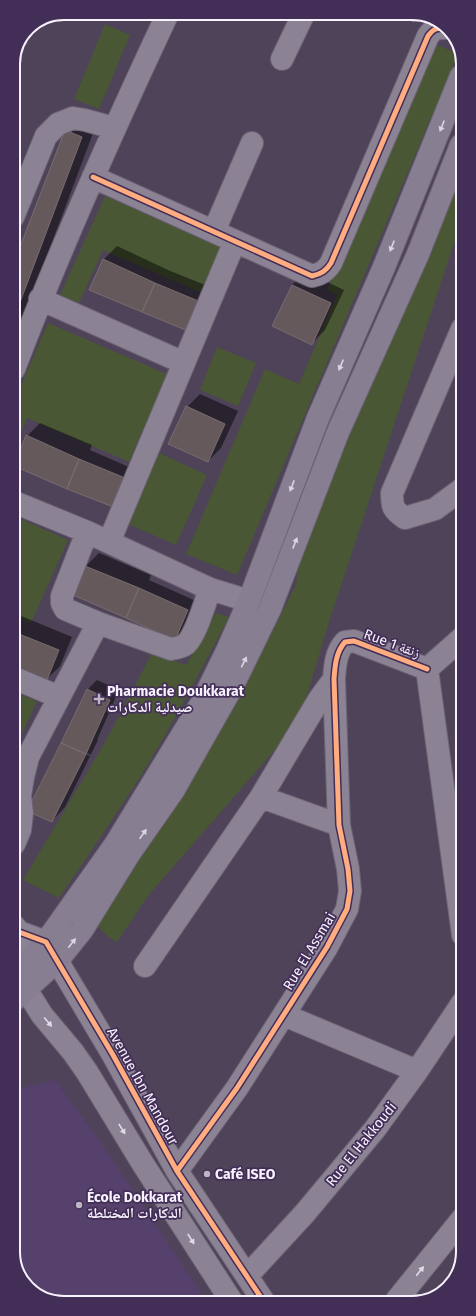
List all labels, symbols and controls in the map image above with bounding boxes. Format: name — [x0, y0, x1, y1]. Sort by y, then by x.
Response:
one-way arrow — [438, 120, 444, 132]
one-way arrow — [389, 240, 395, 252]
one-way arrow — [338, 360, 344, 371]
one-way arrow — [289, 480, 295, 492]
one-way arrow — [293, 536, 299, 548]
street label: Rue 1 زنقة — [361, 625, 422, 662]
one-way arrow — [241, 656, 247, 668]
place label: Pharmacie Doukkarat صيدلية الدكارات — [107, 683, 245, 716]
marker: Pharmacie Doukkarat صيدلية الدكارات — [94, 694, 104, 704]
one-way arrow — [139, 829, 147, 839]
street label: Rue El Assmai — [280, 909, 339, 993]
one-way arrow — [67, 937, 76, 948]
one-way arrow — [44, 1017, 53, 1027]
street label: Avenue Ibn Mandour — [103, 1025, 182, 1148]
street label: Rue El Hakkoudi — [322, 1099, 400, 1190]
one-way arrow — [118, 1123, 125, 1135]
place label: Café ISEO — [215, 1166, 276, 1183]
marker: Café ISEO — [202, 1169, 212, 1179]
place label: École Dokkarat الدكارات المختلطة — [87, 1188, 183, 1222]
marker: École Dokkarat الدكارات المختلطة — [74, 1200, 84, 1210]
one-way arrow — [187, 1233, 194, 1245]
one-way arrow — [416, 1265, 425, 1276]

